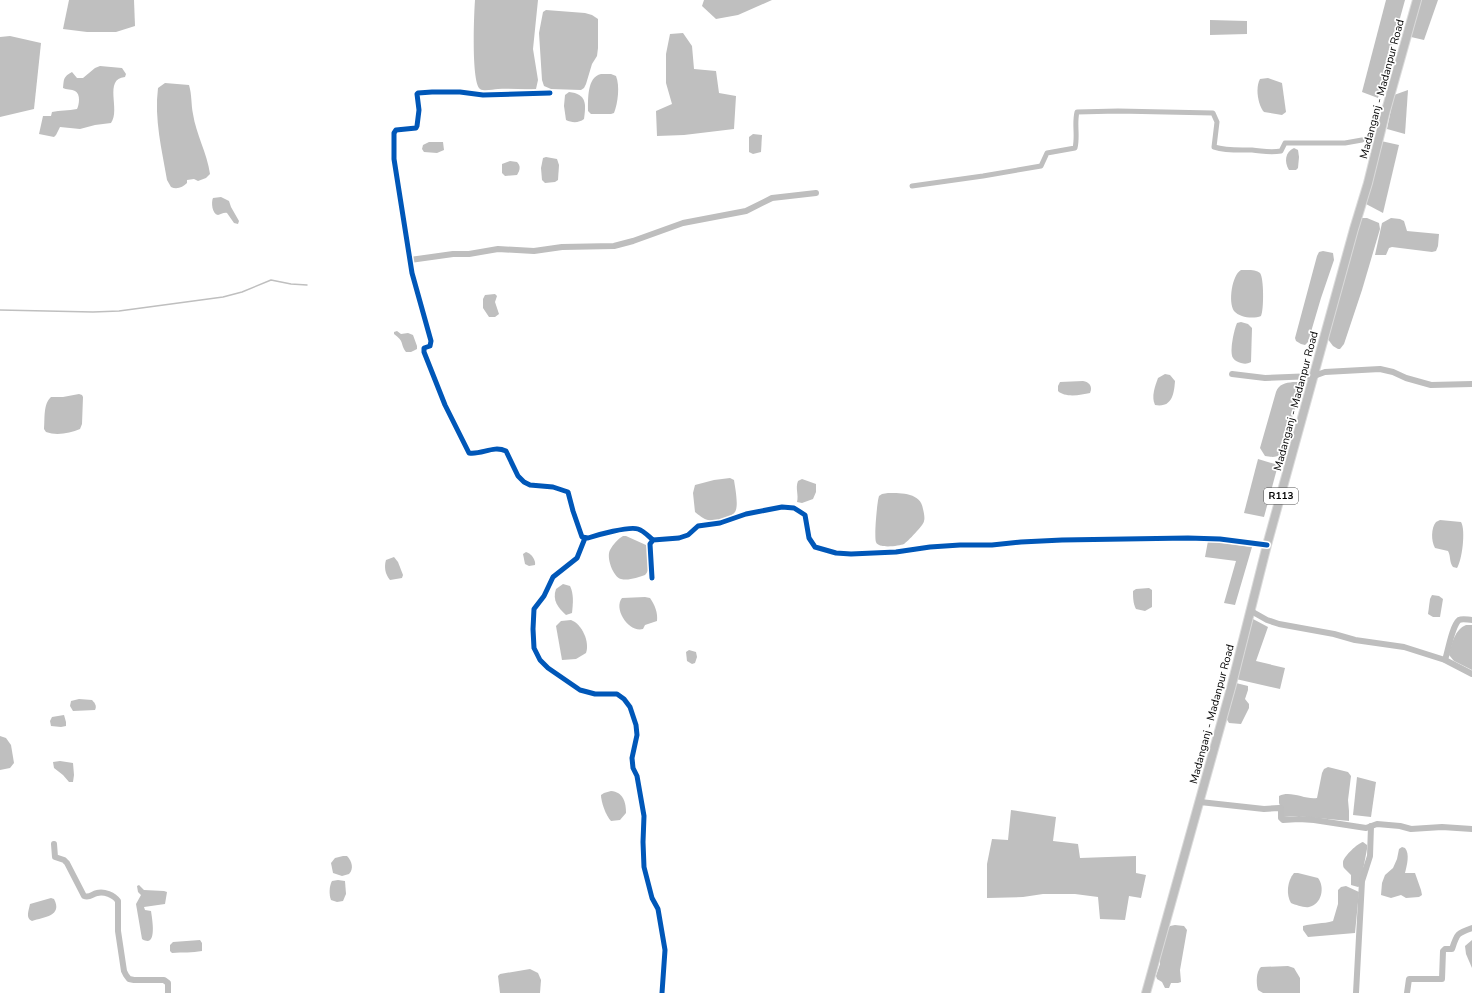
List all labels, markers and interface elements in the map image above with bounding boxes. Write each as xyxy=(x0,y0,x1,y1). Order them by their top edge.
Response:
street label: Madanganj - Madanpur Road xyxy=(1356,18,1408,160)
street label: Madanganj - Madanpur Road xyxy=(1270,330,1322,472)
road number: R113 xyxy=(1264,488,1298,504)
street label: Madanganj - Madanpur Road xyxy=(1186,643,1238,785)

